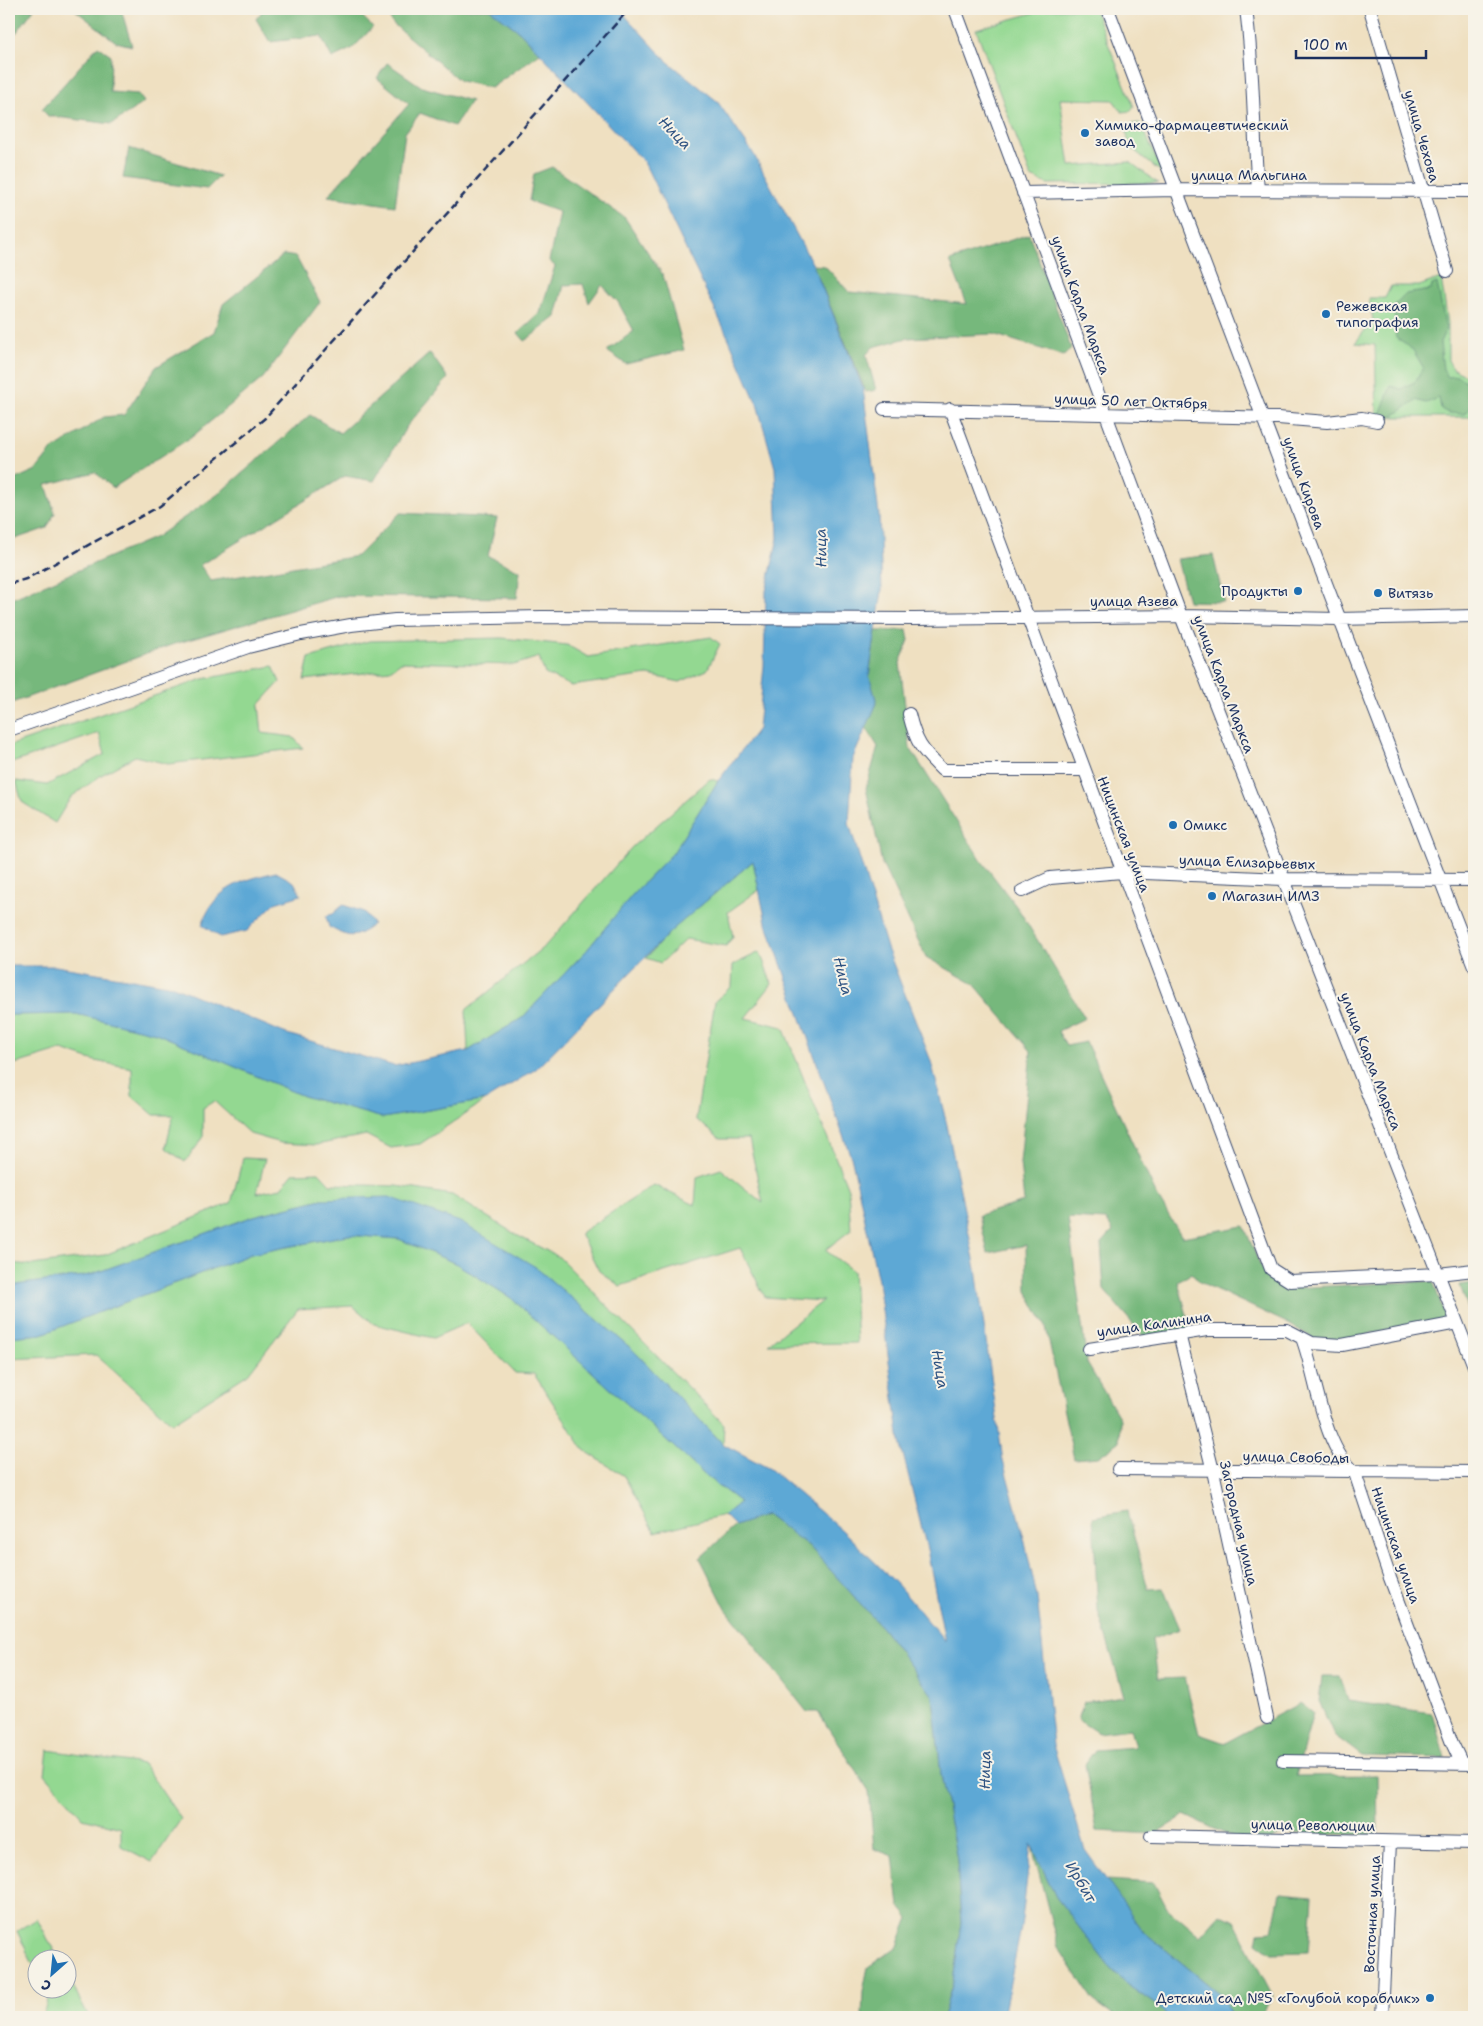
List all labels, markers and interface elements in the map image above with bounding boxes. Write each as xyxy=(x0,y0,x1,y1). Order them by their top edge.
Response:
scale bar xyxy=(1296,28,1426,60)
text: 100 m xyxy=(1303,35,1348,55)
street label: улица Чехова xyxy=(1400,88,1444,184)
water label: Ница xyxy=(654,112,696,154)
place label: Химико-фармацевтический завод xyxy=(1095,116,1289,150)
marker: Химико-фармацевтический завод xyxy=(1079,127,1091,139)
street label: улица Мальгина xyxy=(1191,166,1307,184)
street label: улица Карла Маркса xyxy=(1048,233,1115,377)
place label: Режевская типография xyxy=(1336,297,1419,331)
marker: Режевская типография xyxy=(1320,308,1332,320)
street label: улица 50 лет Октября xyxy=(1054,389,1208,413)
street label: улица Кирова xyxy=(1279,434,1329,532)
water label: Ница xyxy=(811,528,831,568)
place label: Продукты xyxy=(1221,582,1288,600)
place label: Витязь xyxy=(1388,584,1433,602)
marker: Продукты xyxy=(1292,585,1304,597)
marker: Витязь xyxy=(1372,587,1384,599)
street label: улица Азева xyxy=(1090,592,1178,610)
street label: улица Карла Маркса xyxy=(1189,612,1259,756)
street label: Ницинская улица xyxy=(1094,774,1154,895)
place label: Омикс xyxy=(1183,816,1227,834)
marker: Омикс xyxy=(1167,819,1179,831)
street label: улица Елизарьевых xyxy=(1179,851,1315,873)
place label: Магазин ИМЗ xyxy=(1222,887,1320,905)
marker: Магазин ИМЗ xyxy=(1206,890,1218,902)
water label: Ница xyxy=(829,955,857,997)
street label: улица Карла Маркса xyxy=(1336,989,1406,1133)
street label: улица Калинина xyxy=(1096,1307,1213,1341)
water label: Ница xyxy=(927,1348,953,1390)
street label: улица Свободы xyxy=(1243,1447,1349,1467)
street label: Загородная улица xyxy=(1216,1459,1262,1587)
street label: Ницинская улица xyxy=(1368,1484,1425,1606)
water label: Ница xyxy=(975,1750,995,1790)
street label: улица Революции xyxy=(1251,1815,1375,1835)
street label: Восточная улица xyxy=(1360,1855,1384,1973)
water label: Ирбит xyxy=(1061,1858,1102,1908)
north arrow xyxy=(28,1948,78,1998)
text: С xyxy=(38,1976,54,1996)
place label: Детский сад №5 «Голубой кораблик» xyxy=(1156,1989,1420,2007)
marker: Детский сад №5 «Голубой кораблик» xyxy=(1424,1992,1436,2004)

